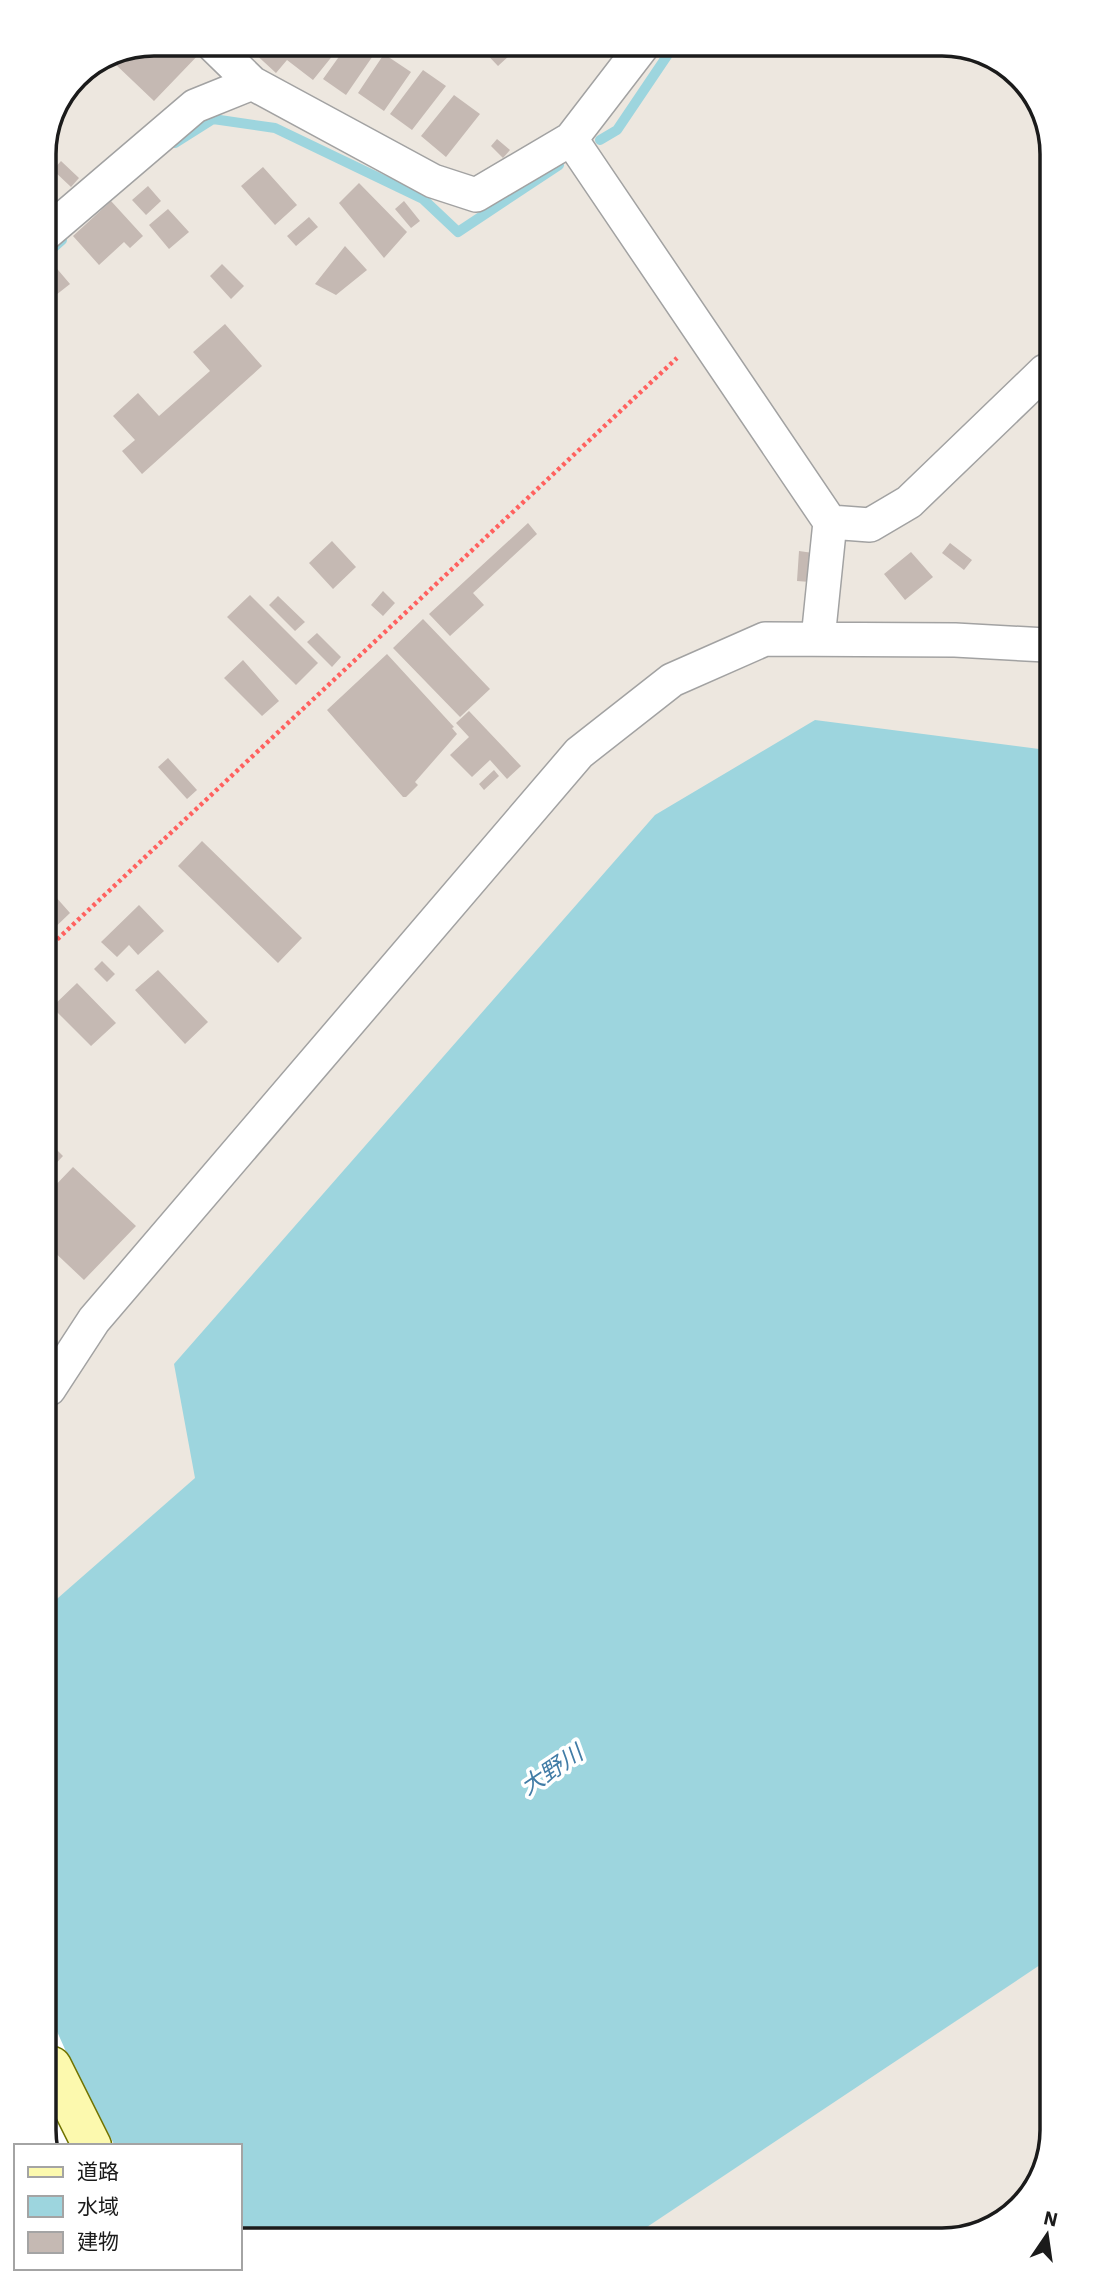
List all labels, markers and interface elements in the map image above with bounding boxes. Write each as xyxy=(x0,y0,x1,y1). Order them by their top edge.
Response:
water label: 大野川 xyxy=(514,1736,590,1801)
legend xyxy=(14,2144,242,2270)
text: 道路 xyxy=(77,2157,119,2185)
text: 水域 xyxy=(77,2192,119,2220)
north arrow xyxy=(1012,2200,1082,2270)
text: N xyxy=(1041,2205,1060,2232)
text: 建物 xyxy=(77,2227,119,2255)

